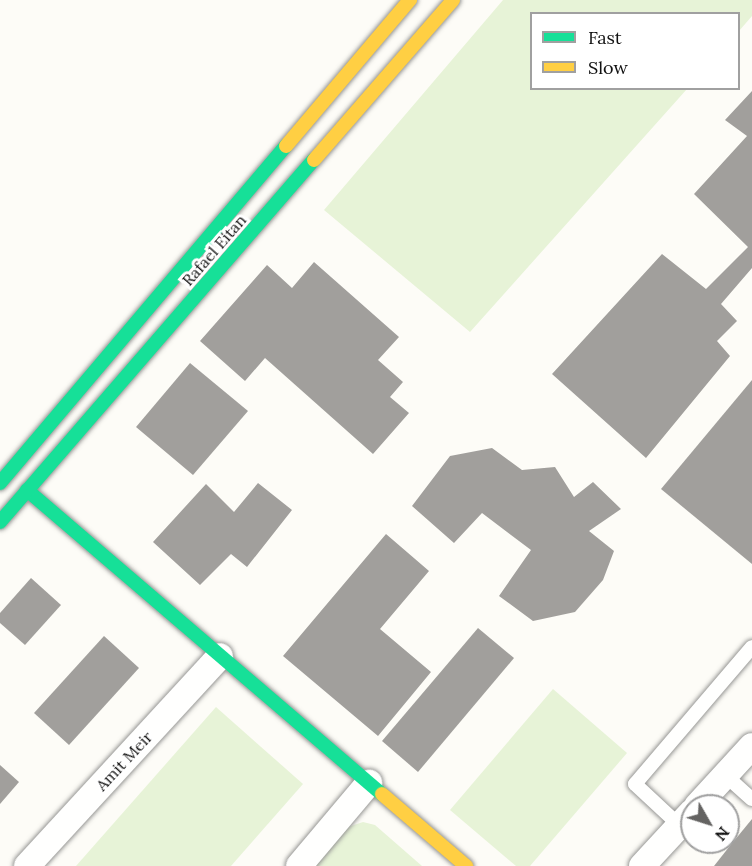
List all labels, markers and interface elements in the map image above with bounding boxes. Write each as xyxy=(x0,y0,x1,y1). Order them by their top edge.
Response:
legend xyxy=(530,12,740,90)
text: Fast xyxy=(588,26,622,49)
text: Slow xyxy=(588,56,628,79)
street label: Rafael Eitan xyxy=(178,210,250,290)
street label: Amit Meir xyxy=(92,727,156,795)
north arrow xyxy=(680,794,740,854)
text: N xyxy=(711,823,734,845)

